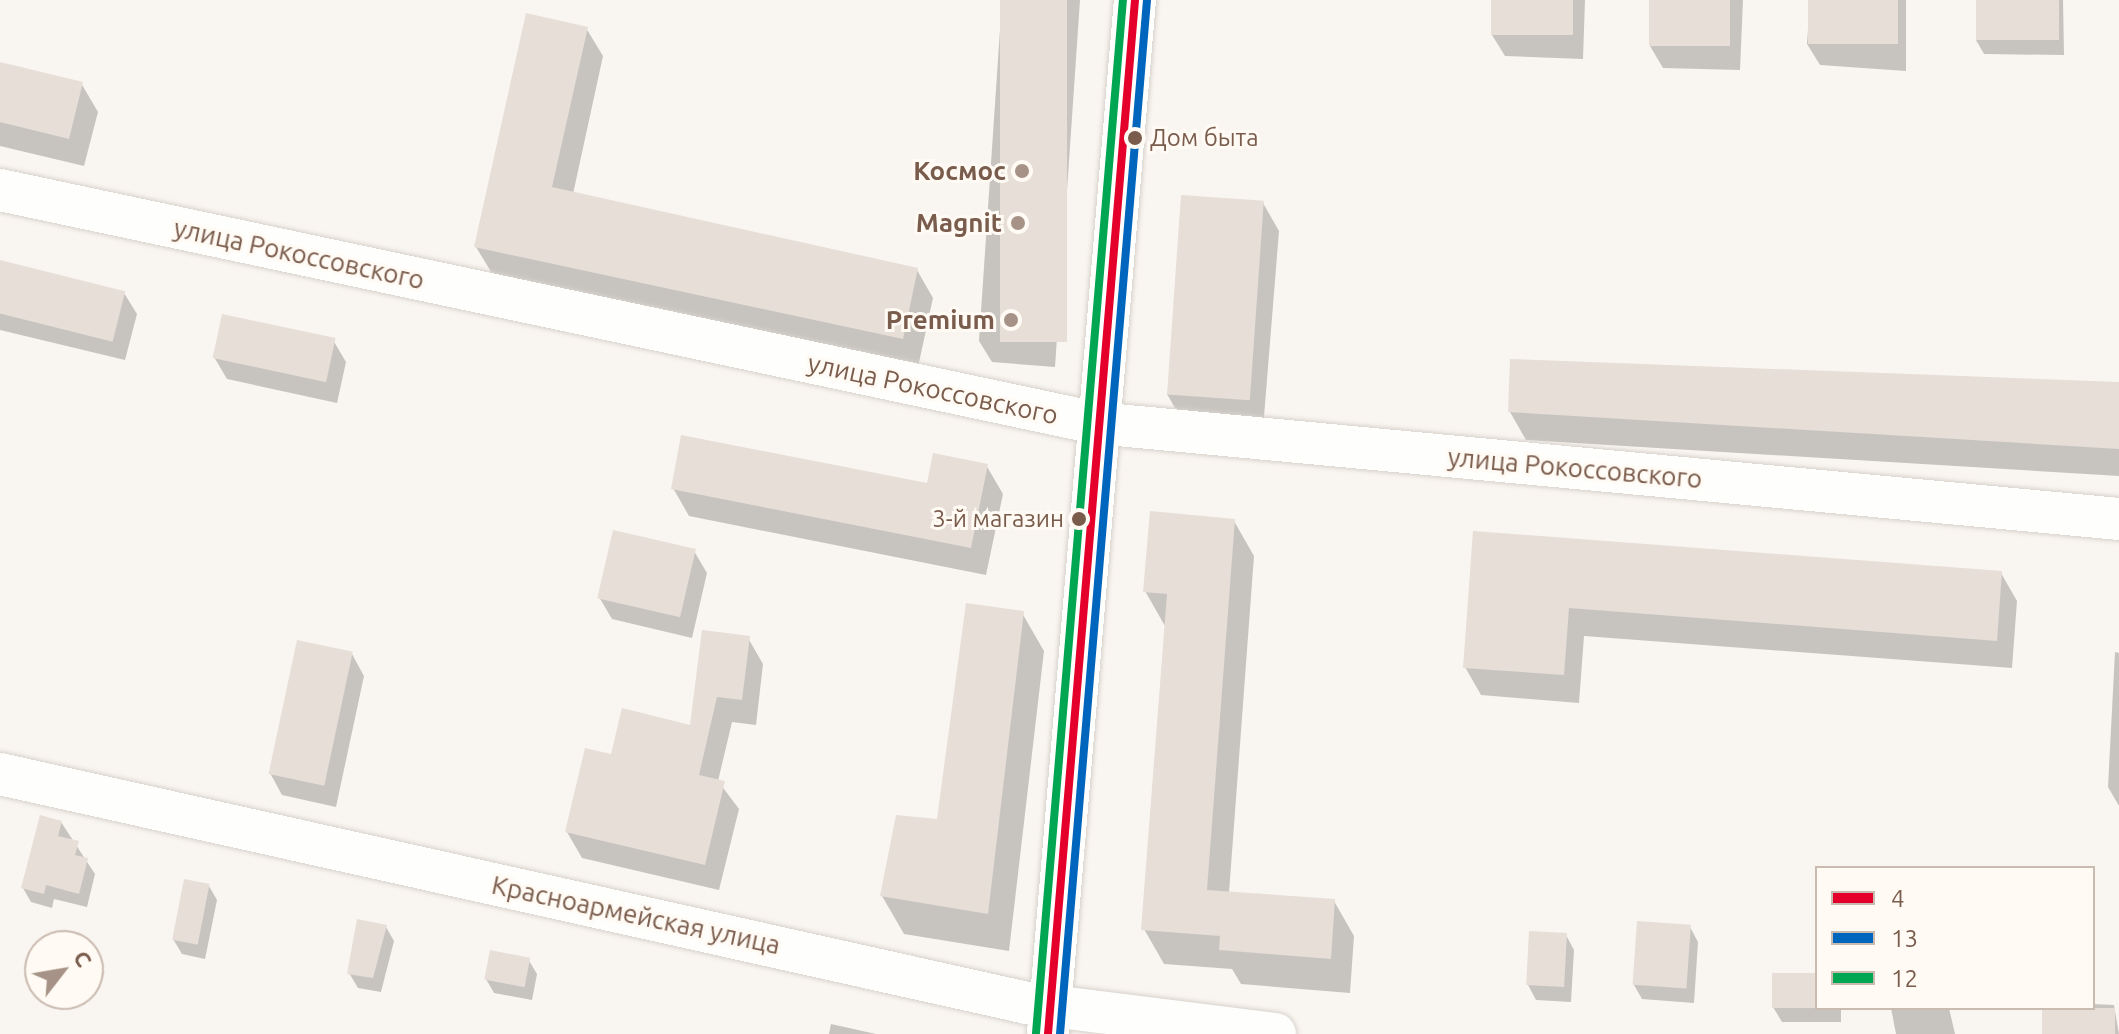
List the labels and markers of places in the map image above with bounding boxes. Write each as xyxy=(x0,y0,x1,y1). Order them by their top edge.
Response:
place label: Дом быта xyxy=(1150,124,1259,152)
marker: Дом быта xyxy=(1127,130,1143,146)
place label: Космос xyxy=(913,155,1006,187)
marker: Космос xyxy=(1013,162,1031,180)
place label: Magnit xyxy=(916,207,1002,239)
marker: Magnit xyxy=(1009,214,1027,232)
place label: Premium xyxy=(886,304,995,336)
marker: Premium xyxy=(1002,311,1020,329)
place label: 3-й магазин xyxy=(932,505,1064,533)
marker: 3-й магазин xyxy=(1071,511,1087,527)

